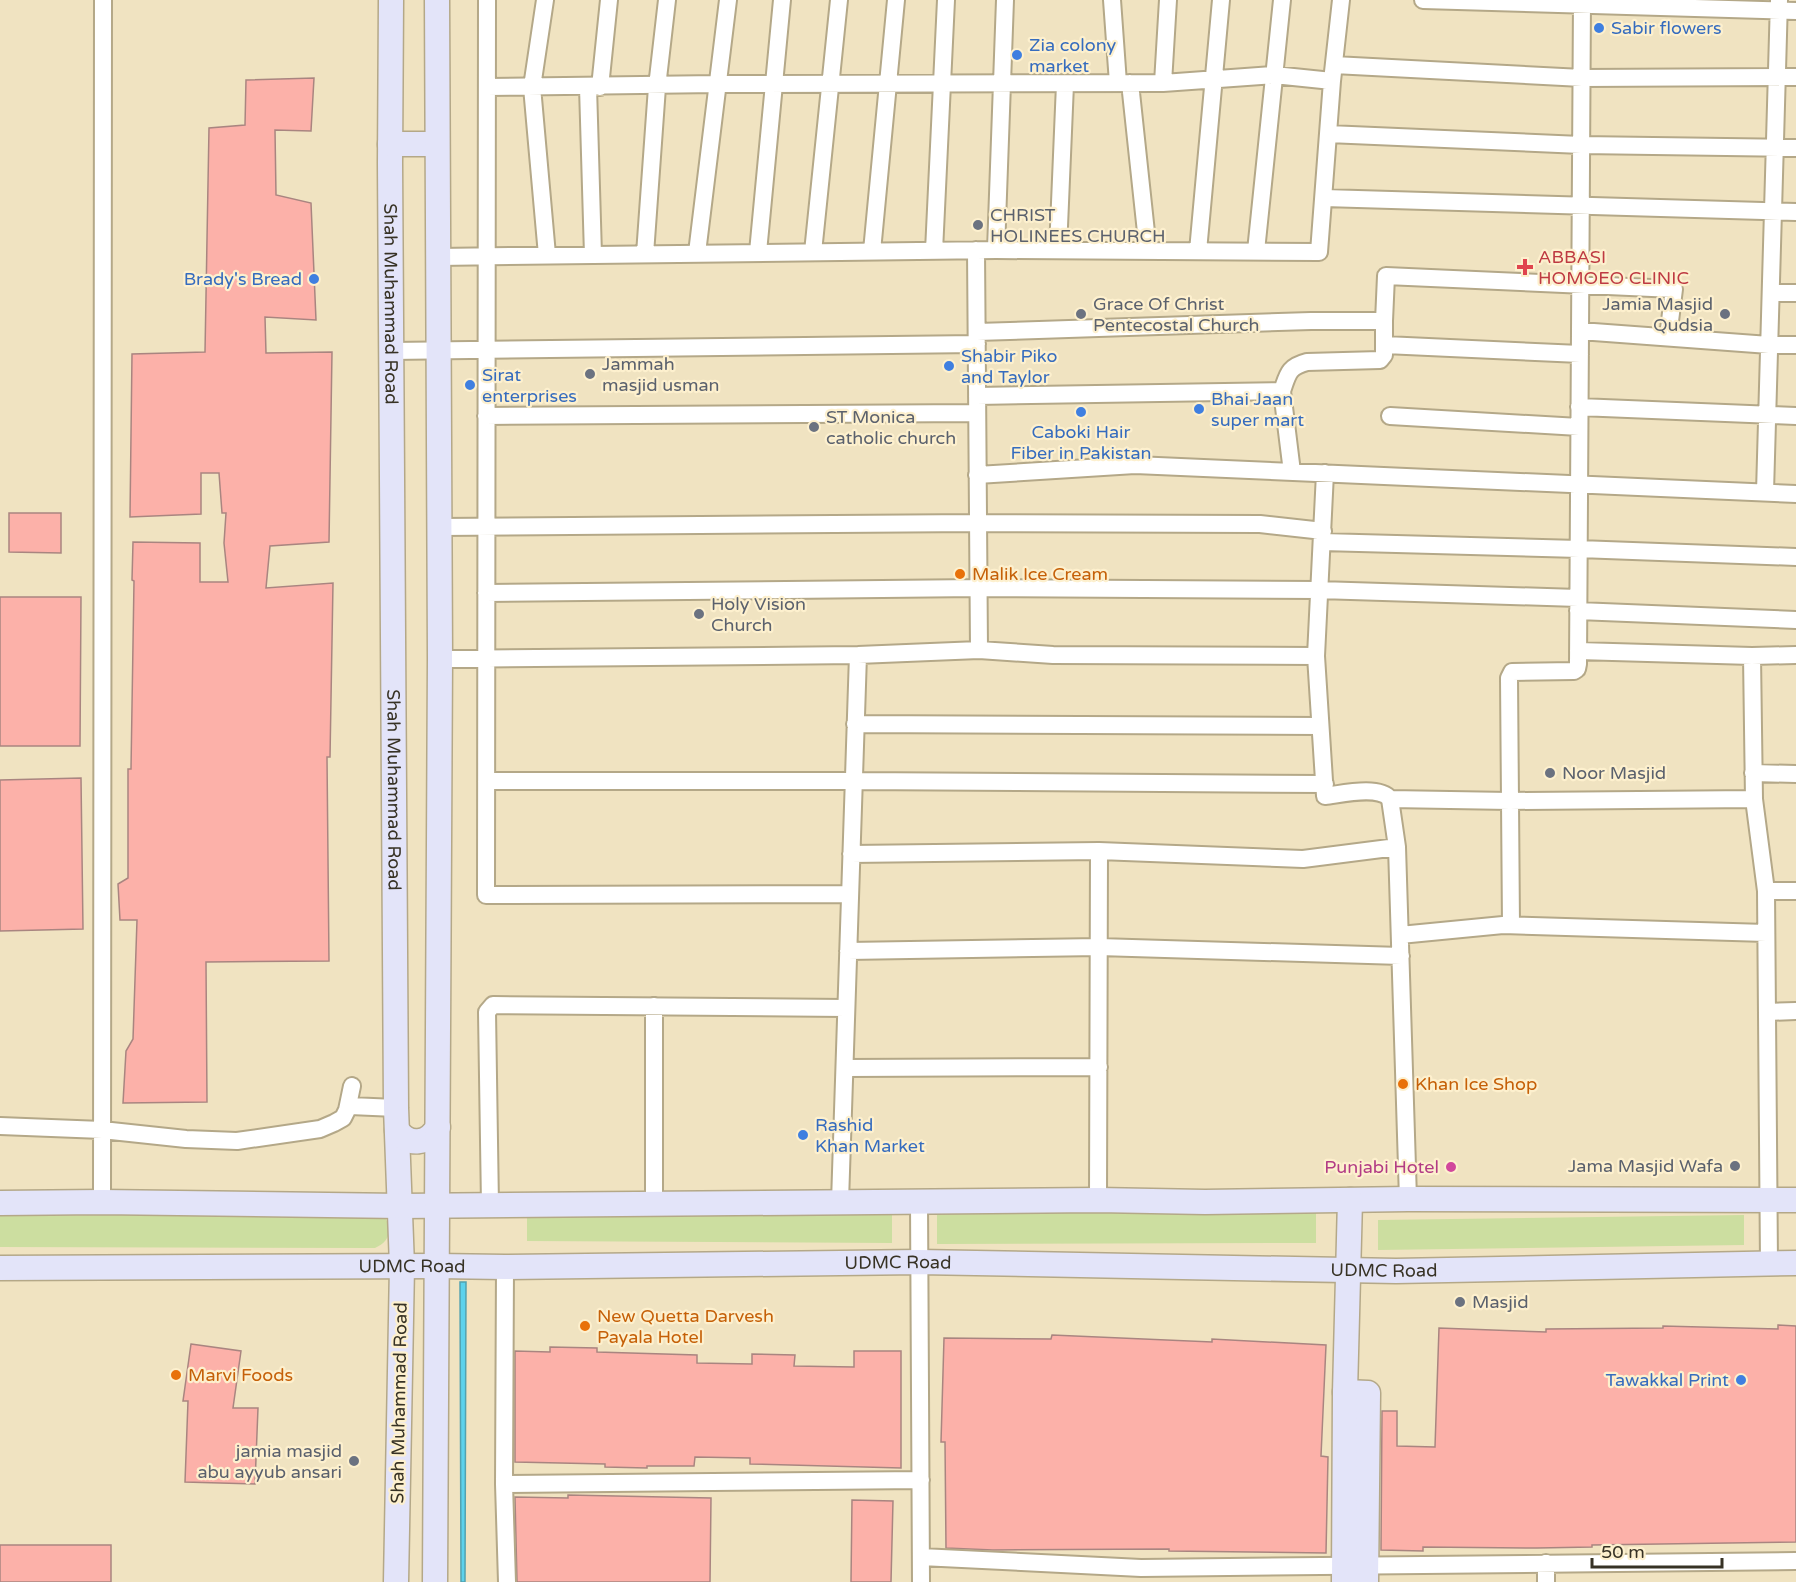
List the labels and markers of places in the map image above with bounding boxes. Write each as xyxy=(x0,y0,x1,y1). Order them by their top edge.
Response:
place label: Sabir flowers xyxy=(1611,17,1722,39)
marker: Sabir flowers xyxy=(1592,21,1606,35)
place label: Zia colony market xyxy=(1029,34,1116,77)
marker: Zia colony market xyxy=(1010,48,1024,62)
place label: CHRIST HOLINEES CHURCH xyxy=(990,204,1166,247)
marker: CHRIST HOLINEES CHURCH xyxy=(971,218,985,232)
place label: ABBASI HOMOEO CLINIC xyxy=(1538,246,1689,289)
marker: ABBASI HOMOEO CLINIC xyxy=(1516,258,1534,276)
place label: Brady's Bread xyxy=(184,268,302,290)
marker: Brady's Bread xyxy=(307,272,321,286)
place label: Grace Of Christ Pentecostal Church xyxy=(1093,293,1259,336)
place label: Jamia Masjid Qudsia xyxy=(1602,293,1713,336)
marker: Grace Of Christ Pentecostal Church xyxy=(1074,307,1088,321)
marker: Jamia Masjid Qudsia xyxy=(1718,307,1732,321)
place label: Shabir Piko and Taylor xyxy=(961,345,1058,388)
place label: Jammah masjid usman xyxy=(602,353,720,396)
marker: Shabir Piko and Taylor xyxy=(942,359,956,373)
place label: Sirat enterprises xyxy=(482,364,577,407)
marker: Jammah masjid usman xyxy=(583,367,597,381)
marker: Sirat enterprises xyxy=(463,378,477,392)
place label: Bhai Jaan super mart xyxy=(1211,388,1304,431)
marker: Bhai Jaan super mart xyxy=(1192,402,1206,416)
marker: Caboki Hair Fiber in Pakistan xyxy=(1074,405,1088,419)
place label: ST Monica catholic church xyxy=(826,406,956,449)
marker: ST Monica catholic church xyxy=(807,420,821,434)
place label: Caboki Hair Fiber in Pakistan xyxy=(1010,421,1152,464)
place label: Malik Ice Cream xyxy=(972,563,1108,585)
marker: Malik Ice Cream xyxy=(953,567,967,581)
place label: Holy Vision Church xyxy=(711,593,806,636)
marker: Holy Vision Church xyxy=(692,607,706,621)
place label: Noor Masjid xyxy=(1562,762,1666,784)
marker: Noor Masjid xyxy=(1543,766,1557,780)
place label: Khan Ice Shop xyxy=(1415,1073,1537,1095)
marker: Khan Ice Shop xyxy=(1396,1077,1410,1091)
place label: Rashid Khan Market xyxy=(815,1114,925,1157)
marker: Rashid Khan Market xyxy=(796,1128,810,1142)
place label: Jama Masjid Wafa xyxy=(1568,1155,1723,1177)
place label: Punjabi Hotel xyxy=(1324,1156,1439,1178)
marker: Jama Masjid Wafa xyxy=(1728,1159,1742,1173)
marker: Punjabi Hotel xyxy=(1444,1160,1458,1174)
place label: Masjid xyxy=(1472,1291,1529,1313)
marker: Masjid xyxy=(1453,1295,1467,1309)
place label: New Quetta Darvesh Payala Hotel xyxy=(597,1305,774,1348)
marker: New Quetta Darvesh Payala Hotel xyxy=(578,1319,592,1333)
place label: Marvi Foods xyxy=(188,1364,293,1386)
marker: Marvi Foods xyxy=(169,1368,183,1382)
place label: Tawakkal Print xyxy=(1606,1369,1729,1391)
marker: Tawakkal Print xyxy=(1734,1373,1748,1387)
place label: jamia masjid abu ayyub ansari xyxy=(197,1440,342,1483)
marker: jamia masjid abu ayyub ansari xyxy=(347,1454,361,1468)

